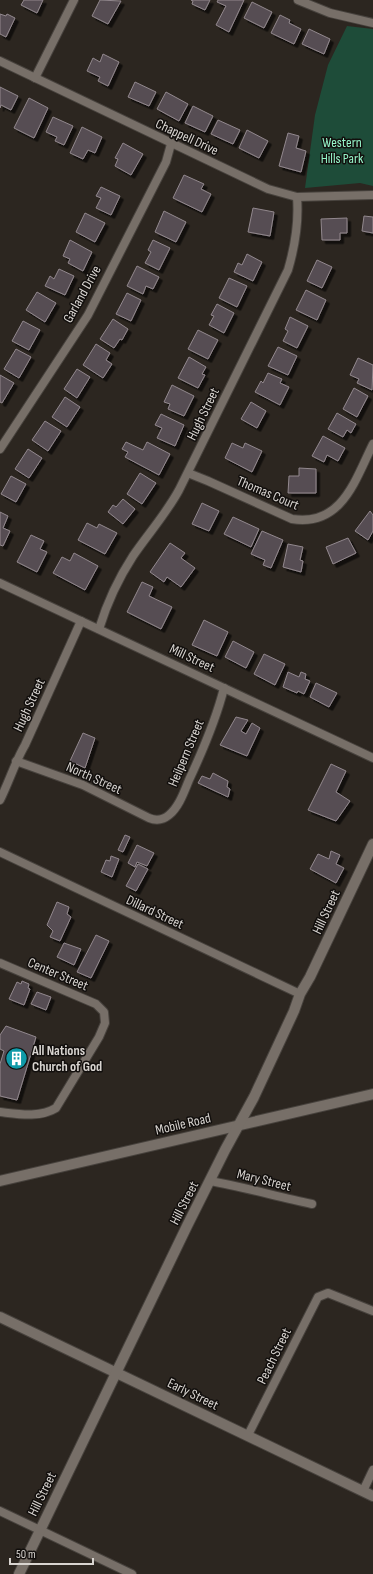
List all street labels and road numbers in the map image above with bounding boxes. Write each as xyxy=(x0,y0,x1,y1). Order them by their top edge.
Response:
street label: Chappell Drive xyxy=(153,115,221,159)
street label: Garland Drive xyxy=(59,262,105,326)
street label: Hugh Street xyxy=(183,385,223,443)
street label: Thomas Court xyxy=(234,472,302,514)
street label: Mill Street xyxy=(167,640,217,676)
street label: Hugh Street xyxy=(9,676,49,734)
street label: Heilpern Street xyxy=(164,717,208,789)
street label: North Street xyxy=(64,758,124,798)
street label: Hill Street xyxy=(308,887,344,937)
street label: Dillard Street xyxy=(124,891,186,933)
street label: Center Street xyxy=(25,954,91,994)
street label: Mobile Road xyxy=(154,1109,213,1139)
street label: Mary Street xyxy=(235,1165,293,1195)
street label: Hill Street xyxy=(166,1178,202,1228)
street label: Peach Street xyxy=(253,1325,295,1387)
street label: Early Street xyxy=(165,1374,221,1414)
street label: Hill Street xyxy=(24,1469,60,1519)

